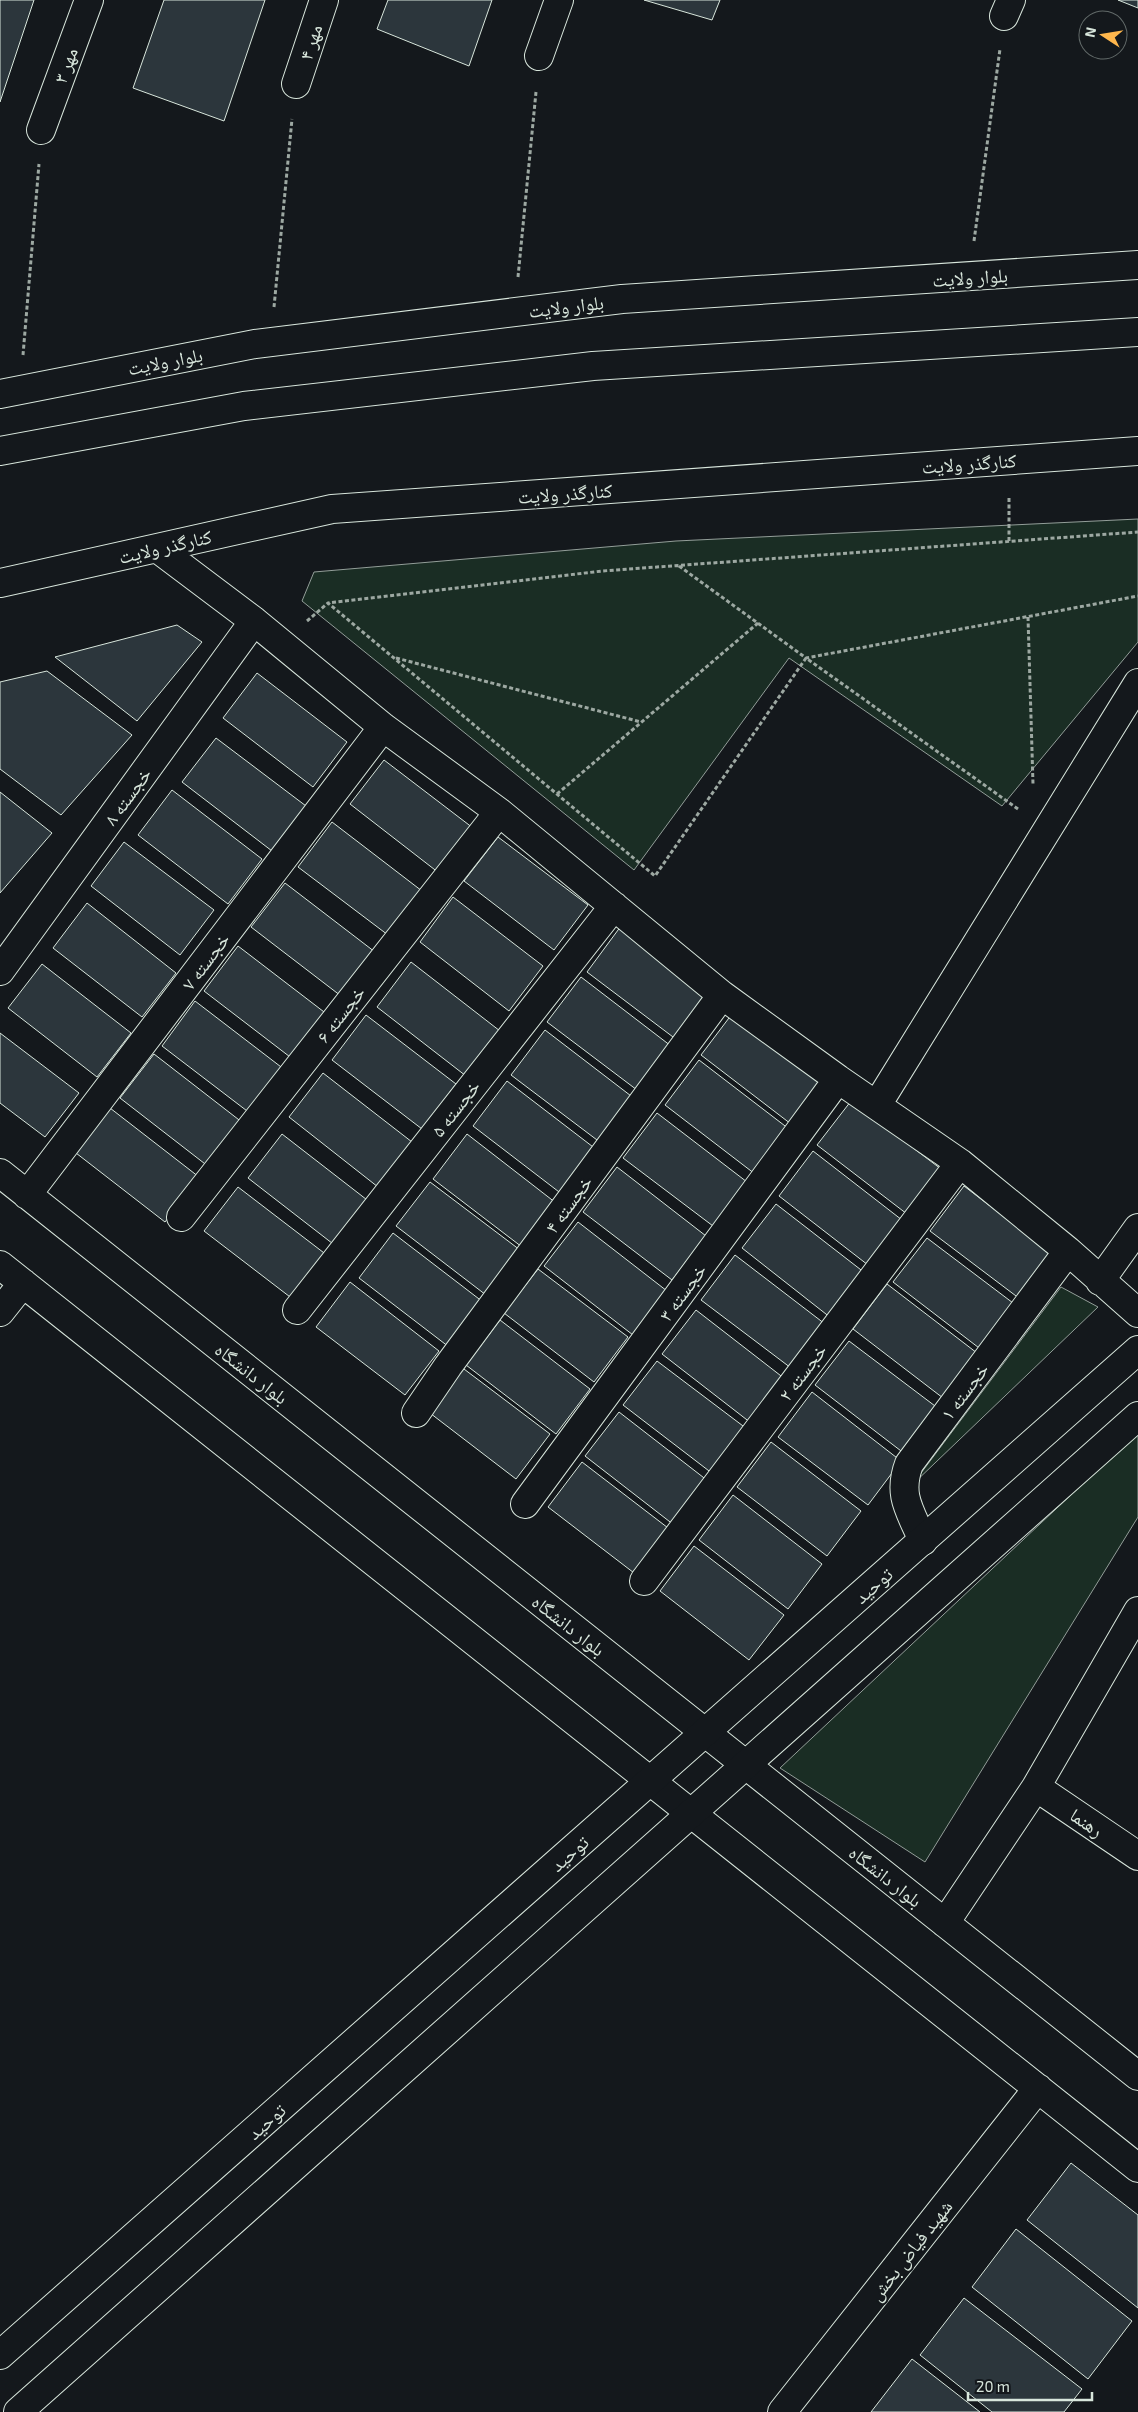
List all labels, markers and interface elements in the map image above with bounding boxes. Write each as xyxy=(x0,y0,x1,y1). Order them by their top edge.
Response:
north arrow xyxy=(1078,10,1128,60)
street label: مهر ۴ xyxy=(293,21,328,63)
text: N xyxy=(1080,25,1099,39)
street label: مهر ۳ xyxy=(48,44,83,86)
street label: بلوار ولایت xyxy=(931,263,1009,292)
street label: بلوار ولایت xyxy=(527,290,605,323)
street label: بلوار ولایت xyxy=(126,342,205,380)
street label: کنارگذر ولایت xyxy=(921,448,1017,479)
street label: کنارگذر ولایت xyxy=(517,478,613,509)
street label: کنارگذر ولایت xyxy=(116,524,214,569)
street label: خجسته ۸ xyxy=(98,763,156,829)
street label: خجسته ۷ xyxy=(176,928,234,994)
street label: خجسته ۶ xyxy=(311,981,369,1047)
street label: خجسته ۵ xyxy=(426,1075,484,1141)
street label: خجسته ۴ xyxy=(539,1171,597,1237)
street label: خجسته ۳ xyxy=(653,1259,711,1325)
street label: بلوار دانشگاه xyxy=(210,1337,293,1409)
street label: خجسته ۲ xyxy=(773,1339,831,1405)
street label: خجسته ۱ xyxy=(935,1358,993,1424)
street label: توحید xyxy=(849,1562,898,1609)
street label: بلوار دانشگاه xyxy=(527,1589,610,1661)
street label: رهنما xyxy=(1065,1803,1108,1842)
street label: توحید xyxy=(545,1830,594,1877)
street label: بلوار دانشگاه xyxy=(844,1840,927,1912)
street label: توحید xyxy=(242,2098,291,2145)
street label: شهید فیاض بخش xyxy=(863,2195,957,2306)
scale bar xyxy=(968,2370,1092,2402)
text: 20 m xyxy=(976,2377,1010,2395)

